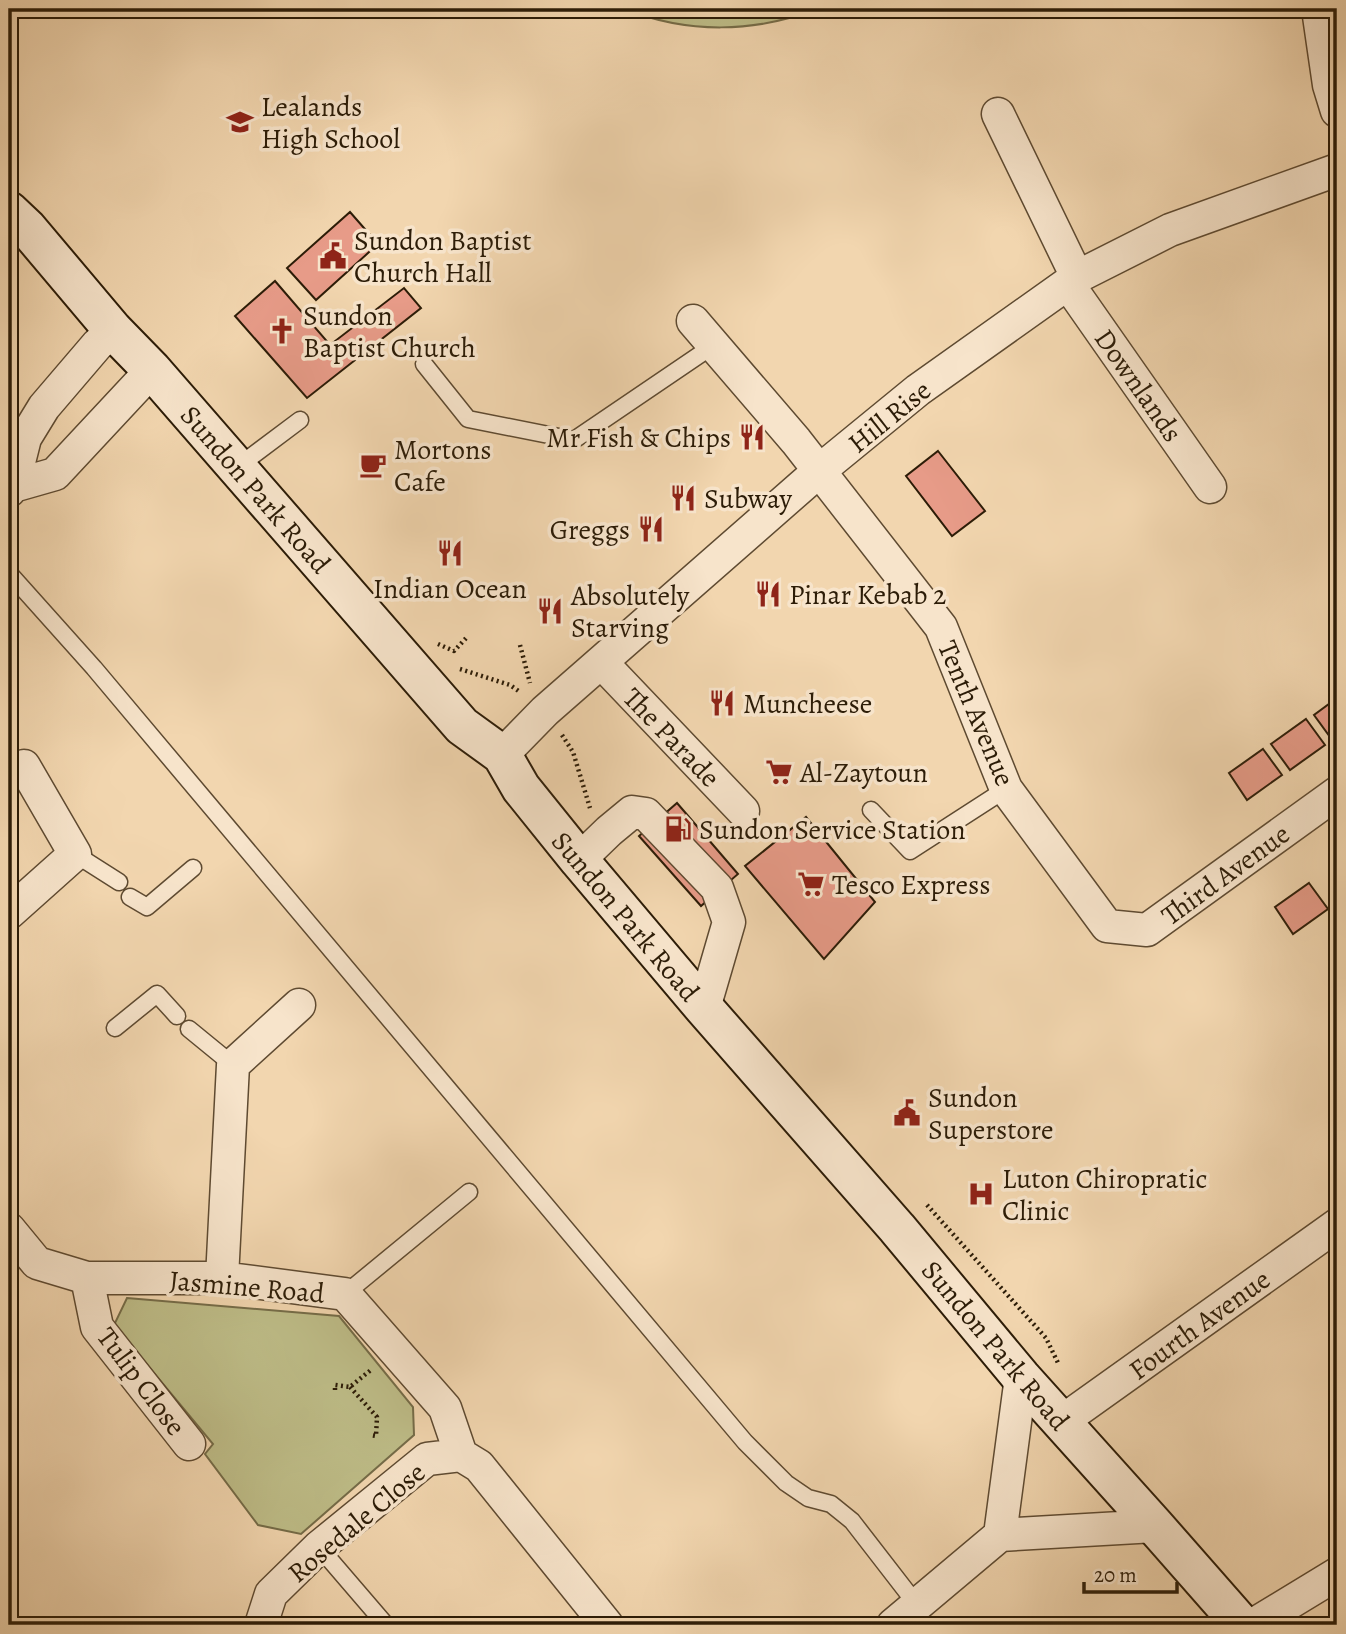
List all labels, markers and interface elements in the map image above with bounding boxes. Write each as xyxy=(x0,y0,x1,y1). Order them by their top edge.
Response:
place label: Lealands High School xyxy=(261,88,400,158)
school or university icon: Lealands High School xyxy=(225,107,255,137)
place label: Sundon Baptist Church Hall xyxy=(354,222,531,292)
public building icon: Sundon Baptist Church Hall xyxy=(318,241,348,271)
place label: Sundon Baptist Church xyxy=(303,297,476,367)
church icon: Sundon Baptist Church xyxy=(267,316,297,346)
street label: Downlands xyxy=(1085,322,1191,450)
street label: Hill Rise xyxy=(840,372,939,462)
street label: Sundon Park Road xyxy=(171,397,340,583)
place label: Mr Fish & Chips xyxy=(546,419,731,457)
restaurant icon: Mr Fish & Chips xyxy=(737,422,767,452)
place label: Mortons Cafe xyxy=(394,431,492,501)
cafe icon: Mortons Cafe xyxy=(358,450,388,480)
place label: Subway xyxy=(704,480,793,518)
restaurant icon: Subway xyxy=(668,483,698,513)
place label: Greggs xyxy=(550,511,630,549)
restaurant icon: Greggs xyxy=(636,514,666,544)
restaurant icon: Indian Ocean xyxy=(435,538,465,568)
place label: Indian Ocean xyxy=(373,570,527,608)
place label: Pinar Kebab 2 xyxy=(789,576,946,614)
place label: Absolutely Starving xyxy=(570,577,690,647)
restaurant icon: Pinar Kebab 2 xyxy=(753,579,783,609)
restaurant icon: Absolutely Starving xyxy=(535,596,565,626)
street label: Tenth Avenue xyxy=(928,635,1024,792)
street label: The Parade xyxy=(614,680,728,796)
place label: Muncheese xyxy=(743,685,872,723)
restaurant icon: Muncheese xyxy=(707,688,737,718)
place label: Al-Zaytoun xyxy=(799,754,928,792)
supermarket icon: Al-Zaytoun xyxy=(764,757,794,787)
place label: Sundon Service Station xyxy=(699,811,966,849)
fuel station icon: Sundon Service Station xyxy=(663,814,693,844)
street label: Third Avenue xyxy=(1154,815,1297,934)
street label: Sundon Park Road xyxy=(543,823,708,1011)
place label: Tesco Express xyxy=(832,866,990,904)
supermarket icon: Tesco Express xyxy=(796,869,826,899)
place label: Sundon Superstore xyxy=(928,1079,1053,1149)
public building icon: Sundon Superstore xyxy=(892,1098,922,1128)
place label: Luton Chiropratic Clinic xyxy=(1002,1160,1207,1230)
hospital icon: Luton Chiropratic Clinic xyxy=(966,1179,996,1209)
street label: Sundon Park Road xyxy=(913,1252,1078,1440)
street label: Jasmine Road xyxy=(168,1261,327,1313)
street label: Fourth Avenue xyxy=(1121,1261,1278,1389)
street label: Tulip Close xyxy=(88,1320,195,1444)
street label: Rosedale Close xyxy=(280,1454,434,1592)
scale bar xyxy=(1084,1550,1176,1594)
text: 20 m xyxy=(1094,1561,1137,1589)

